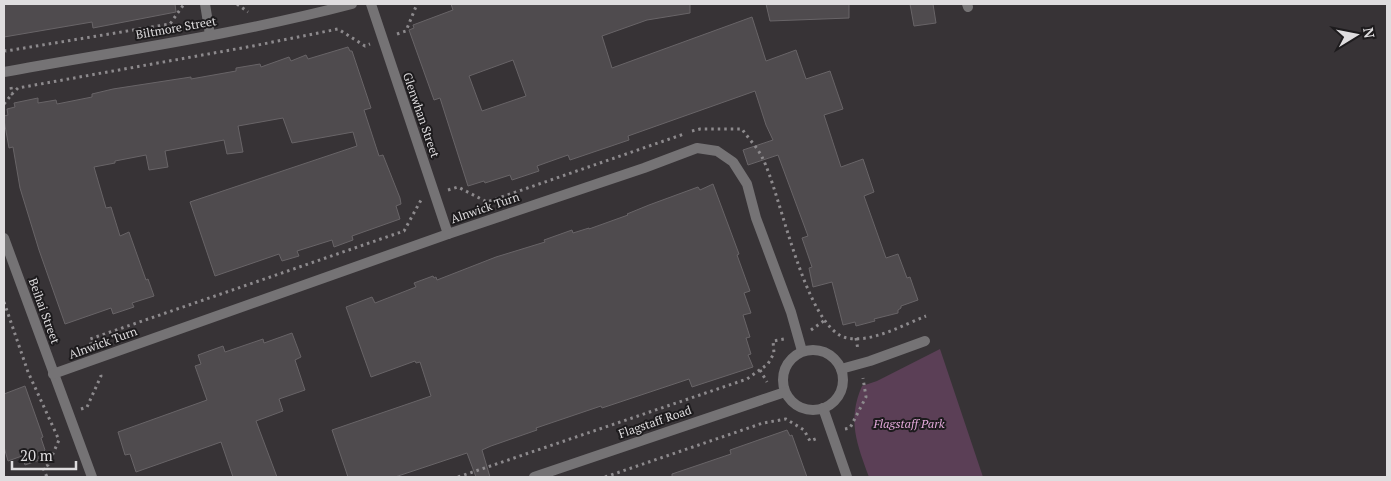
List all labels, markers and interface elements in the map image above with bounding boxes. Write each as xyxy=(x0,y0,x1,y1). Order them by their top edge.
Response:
north arrow xyxy=(1331,10,1381,60)
street label: Biltmore Street xyxy=(134,13,218,42)
text: N xyxy=(1359,26,1380,40)
street label: Glenwhan Street xyxy=(400,70,443,160)
street label: Alnwick Turn xyxy=(449,189,521,226)
street label: Beihai Street xyxy=(26,276,63,346)
street label: Alnwick Turn xyxy=(67,323,139,362)
street label: Flagstaff Road xyxy=(616,402,694,441)
park label: Flagstaff Park xyxy=(872,416,945,431)
scale bar xyxy=(12,438,76,470)
text: 20 m xyxy=(20,445,53,465)

